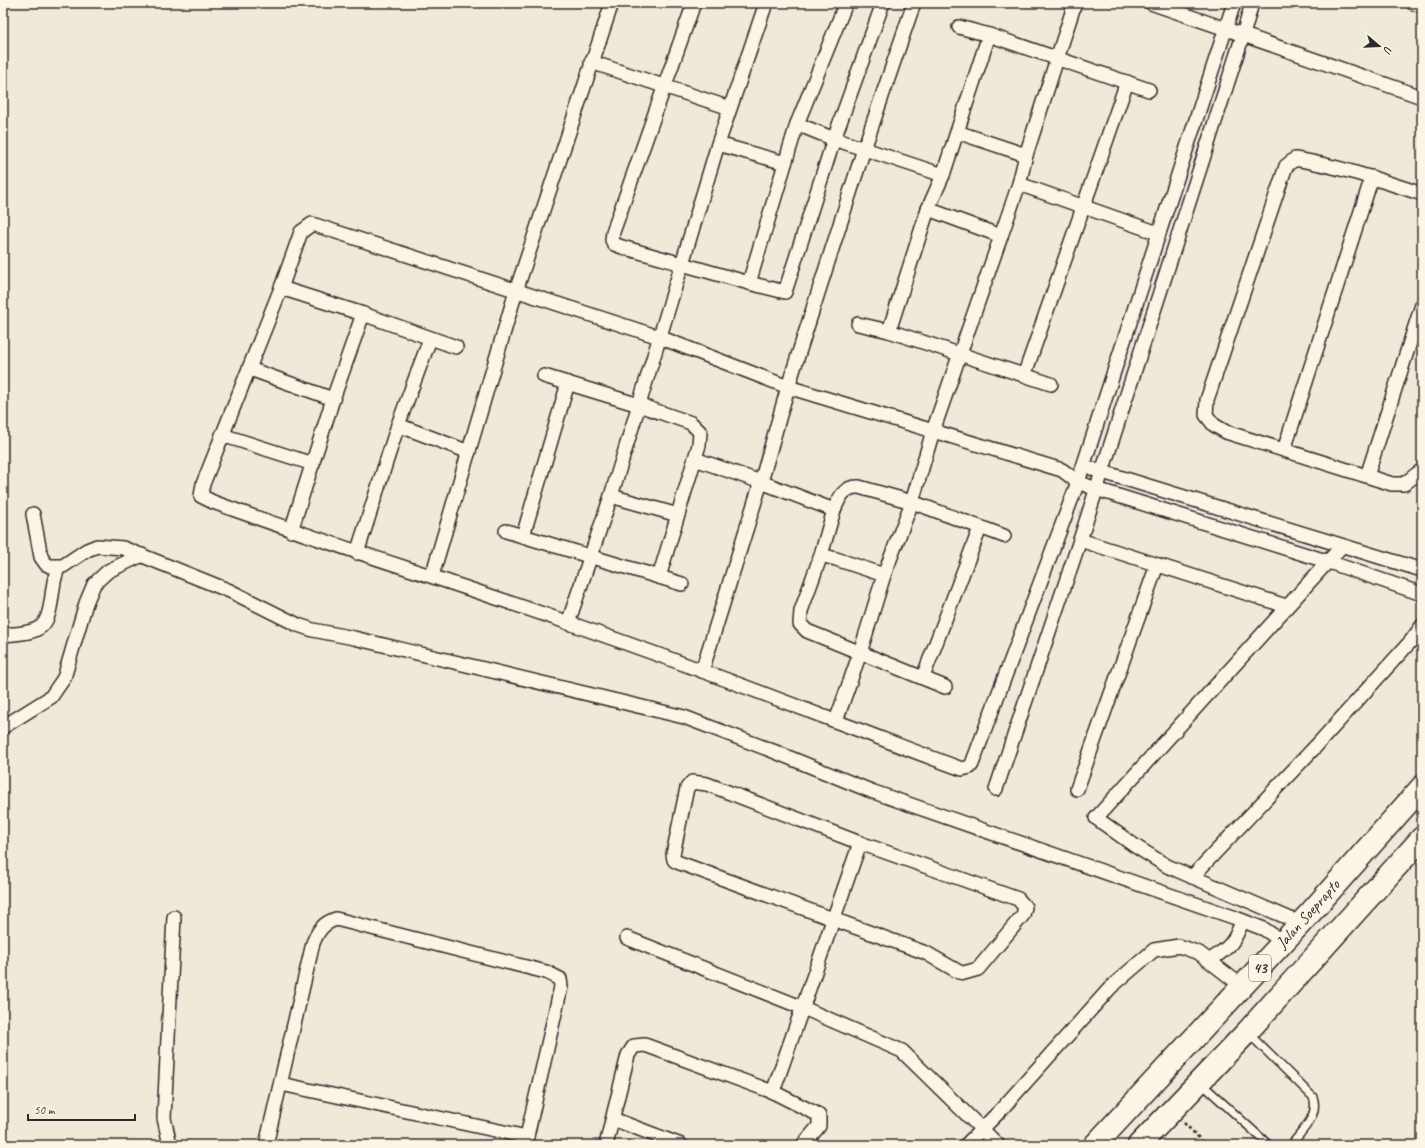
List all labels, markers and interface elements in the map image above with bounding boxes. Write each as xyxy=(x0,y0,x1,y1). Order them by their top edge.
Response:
north arrow xyxy=(1359,26,1399,66)
text: U xyxy=(1380,44,1396,57)
street label: Jalan Soeprapto xyxy=(1271,874,1345,953)
road number: 43 xyxy=(1249,955,1271,981)
scale bar xyxy=(28,1096,135,1122)
text: 50 m xyxy=(34,1102,56,1118)

